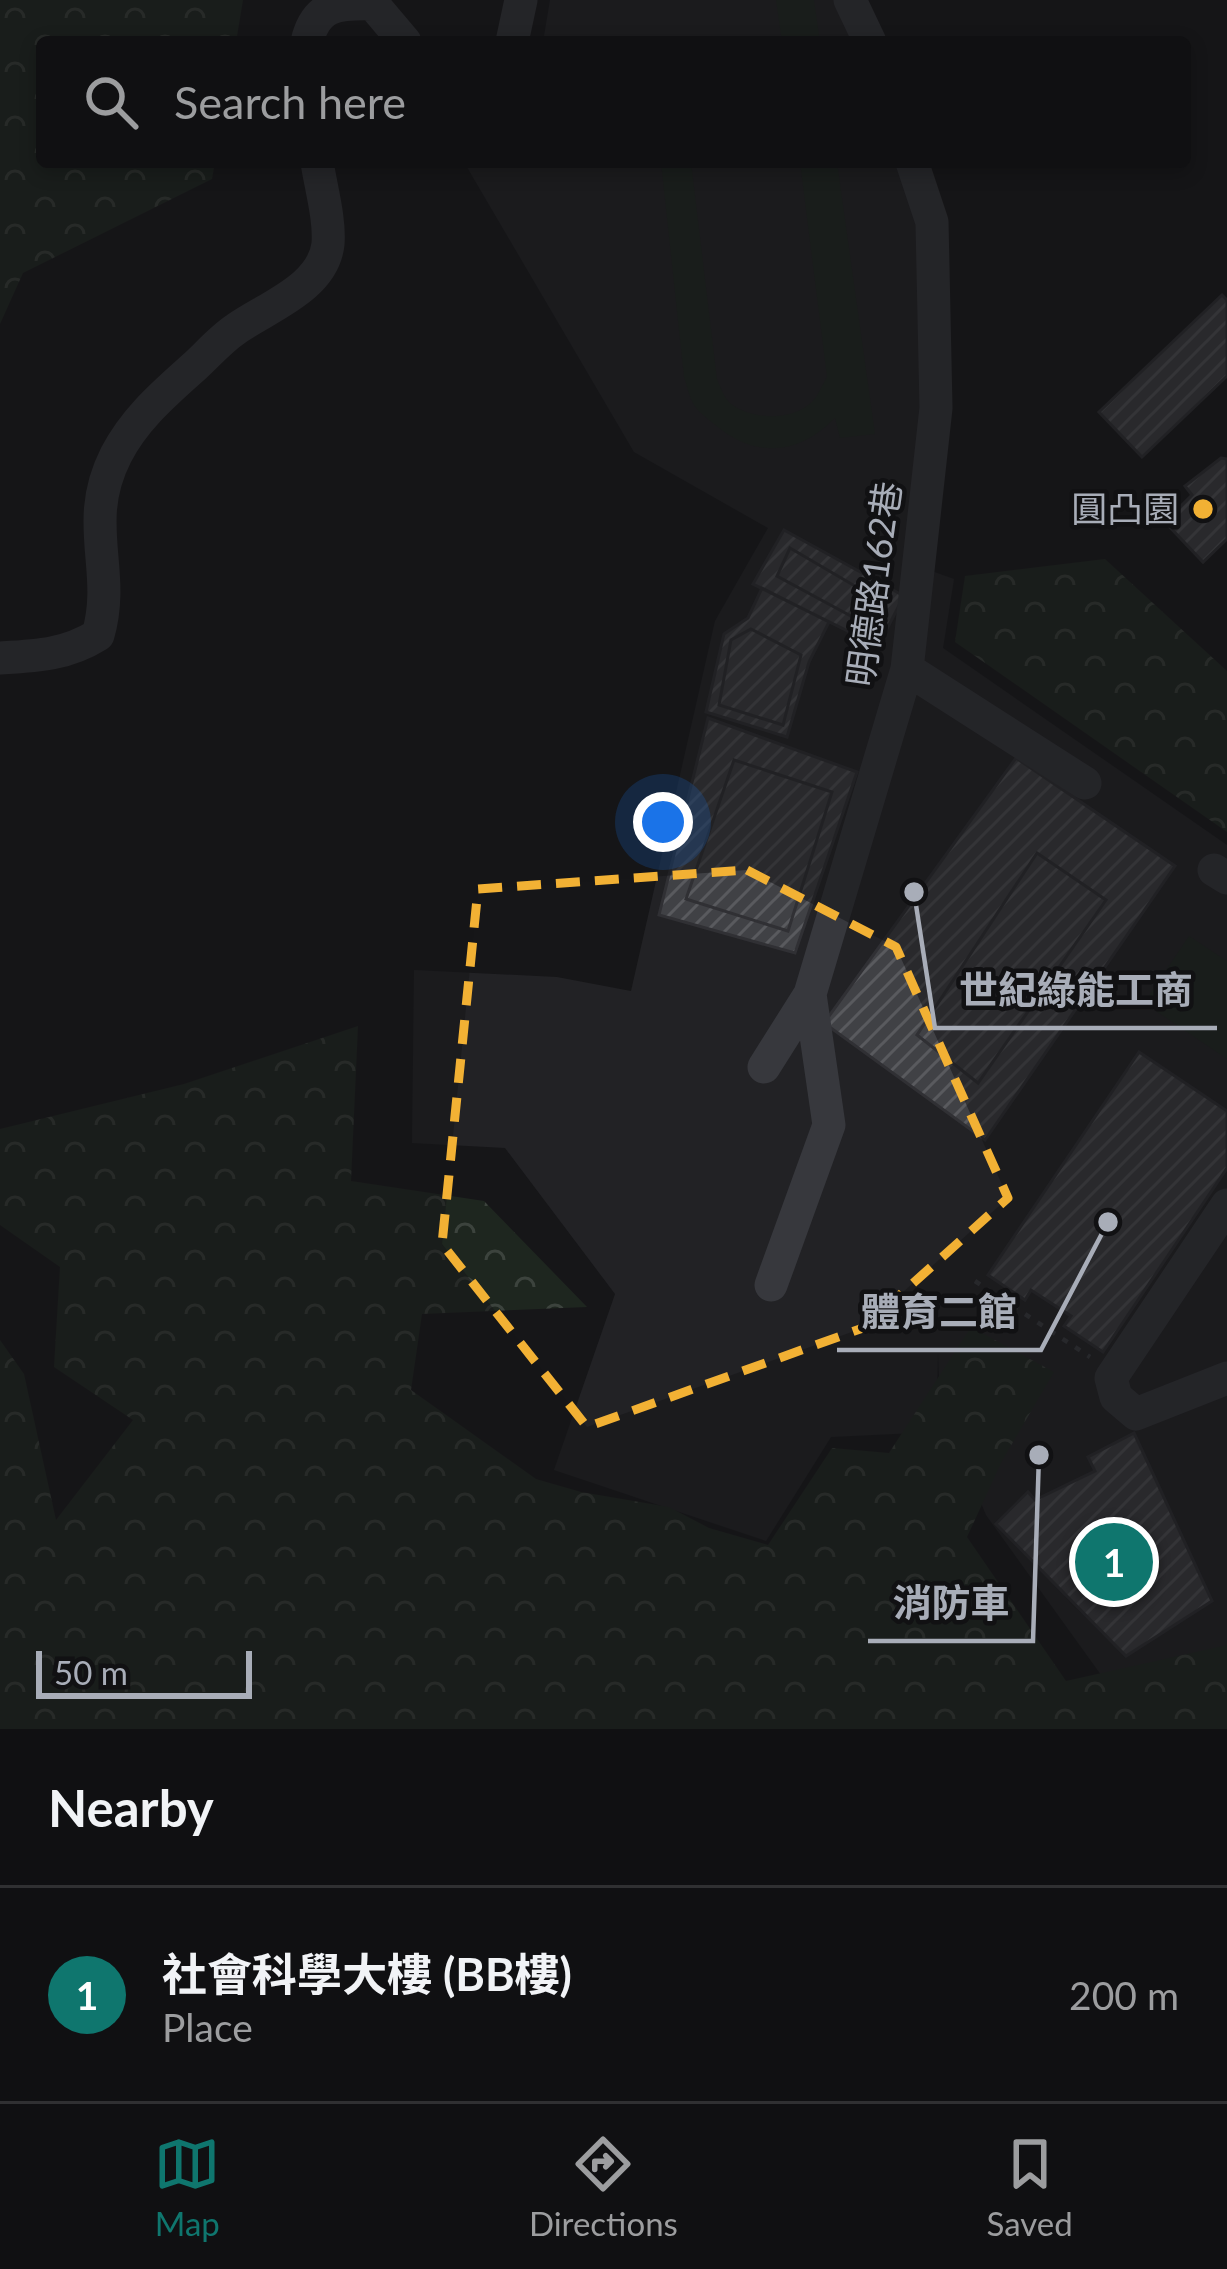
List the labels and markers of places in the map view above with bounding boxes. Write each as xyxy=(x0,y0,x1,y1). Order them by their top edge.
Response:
place label: 圓凸園 xyxy=(1071,486,1179,530)
marker: 圓凸園 xyxy=(1190,496,1216,522)
callout: 世紀綠能工商 xyxy=(935,953,1217,1028)
callout: 體育二館 xyxy=(837,1275,1041,1350)
pin: 1 xyxy=(1075,1517,1153,1607)
callout: 消防車 xyxy=(868,1566,1033,1641)

